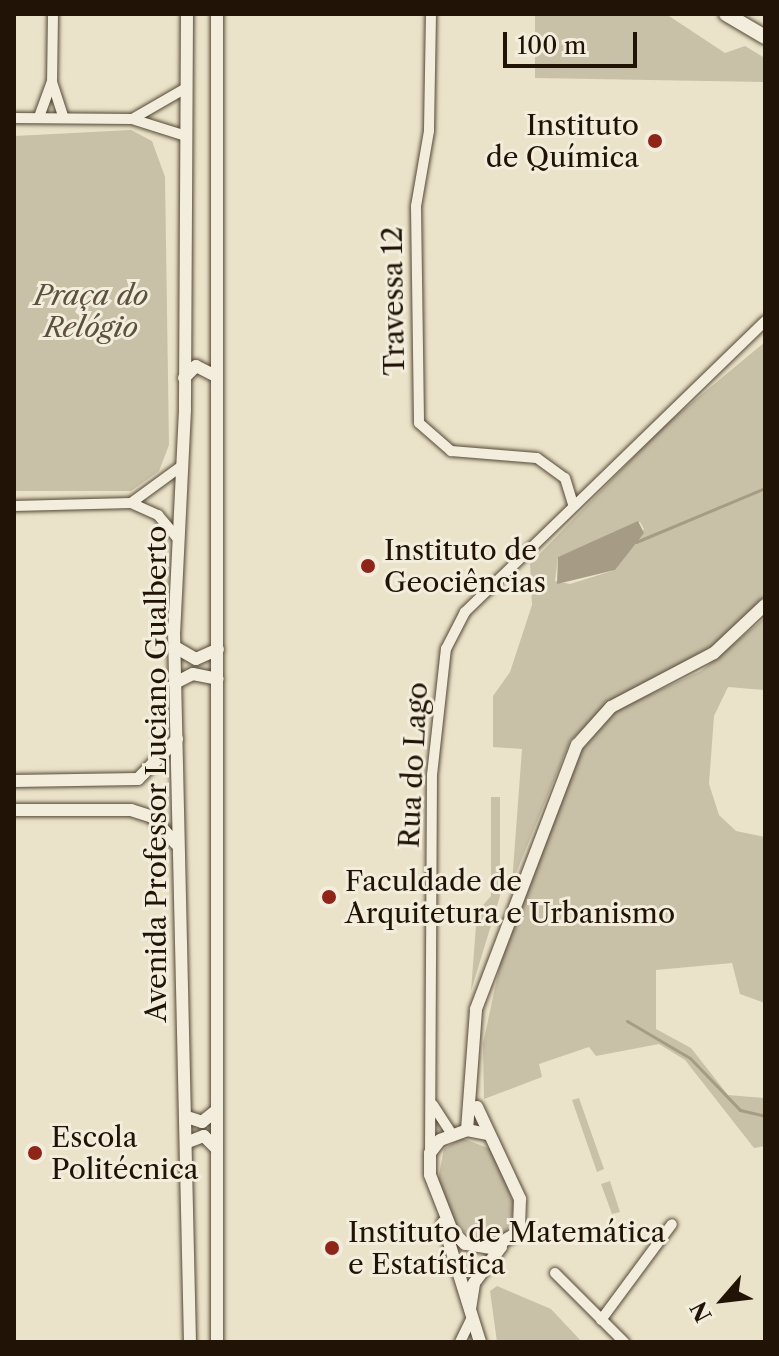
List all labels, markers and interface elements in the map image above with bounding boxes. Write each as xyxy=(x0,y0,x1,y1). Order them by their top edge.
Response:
scale bar xyxy=(507,16,641,66)
text: 100 m xyxy=(517,31,586,60)
place label: Instituto de Química xyxy=(486,108,639,174)
marker: Instituto de Química xyxy=(646,132,664,150)
street label: Travessa 12 xyxy=(375,226,411,376)
park label: Praça do Relógio xyxy=(34,278,148,344)
street label: Avenida Professor Luciano Gualberto xyxy=(139,525,173,1023)
place label: Instituto de Geociências xyxy=(384,533,546,599)
marker: Instituto de Geociências xyxy=(359,557,377,575)
street label: Rua do Lago xyxy=(392,681,434,849)
place label: Faculdade de Arquitetura e Urbanismo xyxy=(345,864,675,930)
marker: Faculdade de Arquitetura e Urbanismo xyxy=(320,888,338,906)
place label: Escola Politécnica xyxy=(51,1120,199,1186)
marker: Escola Politécnica xyxy=(26,1144,44,1162)
place label: Instituto de Matemática e Estatística xyxy=(348,1215,666,1281)
marker: Instituto de Matemática e Estatística xyxy=(323,1239,341,1257)
north arrow xyxy=(683,1260,763,1340)
text: N xyxy=(685,1297,718,1326)

